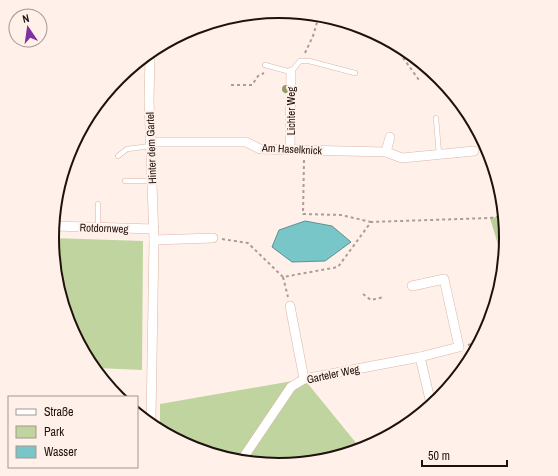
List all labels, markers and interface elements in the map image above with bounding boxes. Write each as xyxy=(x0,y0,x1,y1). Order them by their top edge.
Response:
north arrow xyxy=(8,8,48,48)
text: N xyxy=(21,11,30,26)
street label: Lichter Weg xyxy=(284,87,298,135)
street label: Hinter dem Gartel xyxy=(143,112,159,184)
street label: Am Haselknick xyxy=(261,140,323,158)
street label: Rotdornweg xyxy=(79,220,129,236)
street label: Garteler Weg xyxy=(305,362,361,386)
legend xyxy=(8,396,138,468)
text: Straße xyxy=(44,404,74,420)
text: Park xyxy=(44,424,64,440)
scale bar xyxy=(422,442,507,468)
text: Wasser xyxy=(44,444,78,460)
text: 50 m xyxy=(428,448,450,464)

